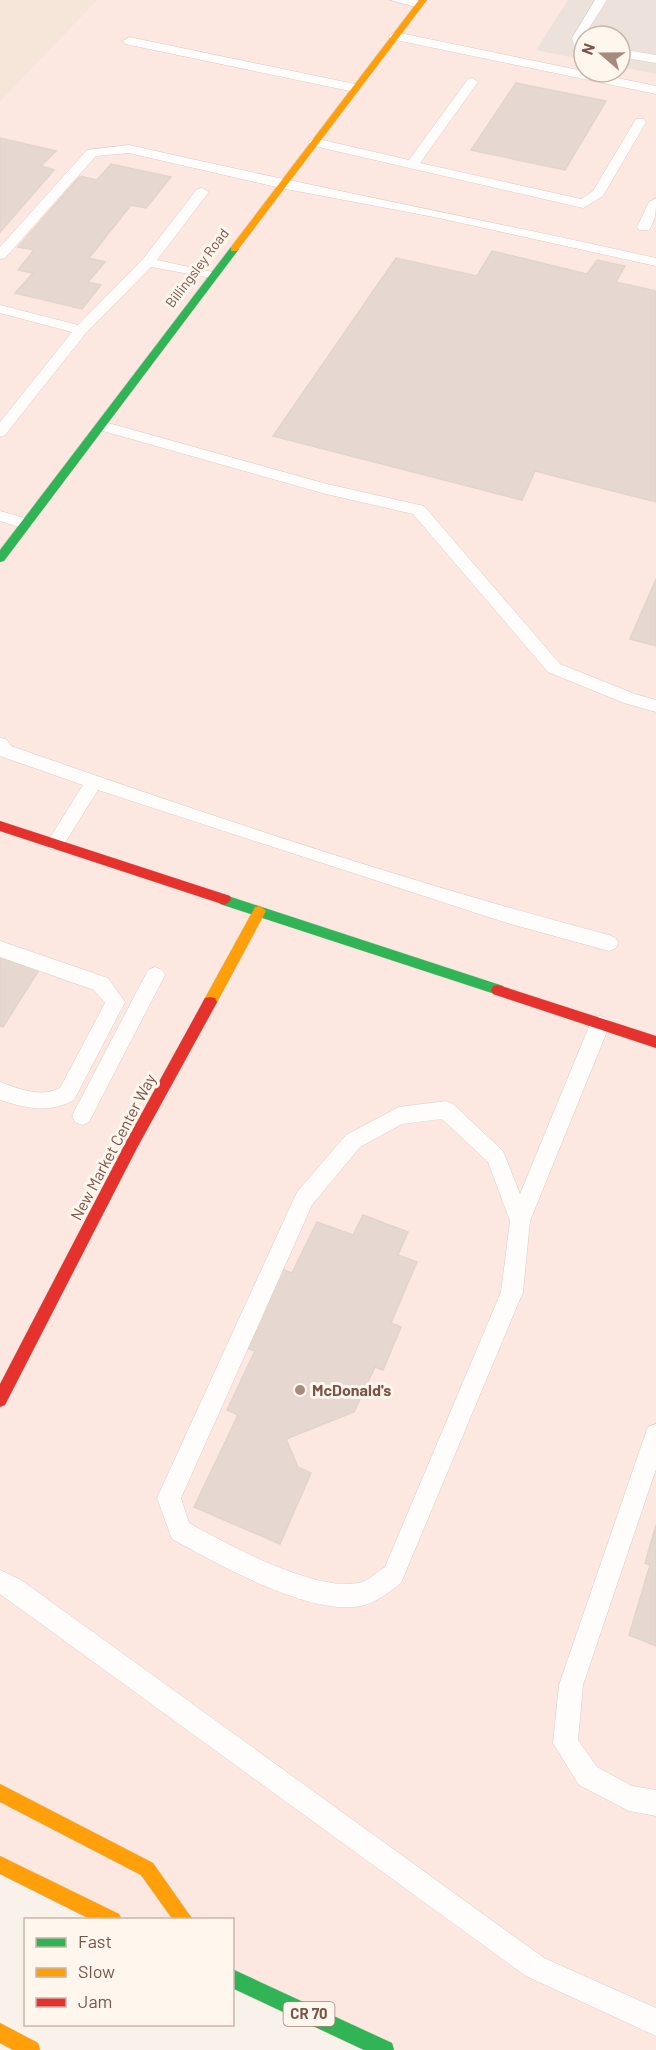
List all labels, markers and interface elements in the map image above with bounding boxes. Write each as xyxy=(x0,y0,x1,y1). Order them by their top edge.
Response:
north arrow xyxy=(572,24,632,84)
text: N xyxy=(577,40,598,57)
street label: Billingsley Road xyxy=(161,225,232,311)
street label: New Market Center Way xyxy=(66,1070,160,1223)
place label: McDonald's xyxy=(312,1380,391,1399)
marker: McDonald's xyxy=(293,1383,307,1397)
legend xyxy=(24,1918,234,2026)
text: Fast xyxy=(78,1930,112,1952)
text: Slow xyxy=(78,1960,115,1982)
text: Jam xyxy=(78,1990,112,2012)
road number: CR 70 xyxy=(284,2002,334,2026)

